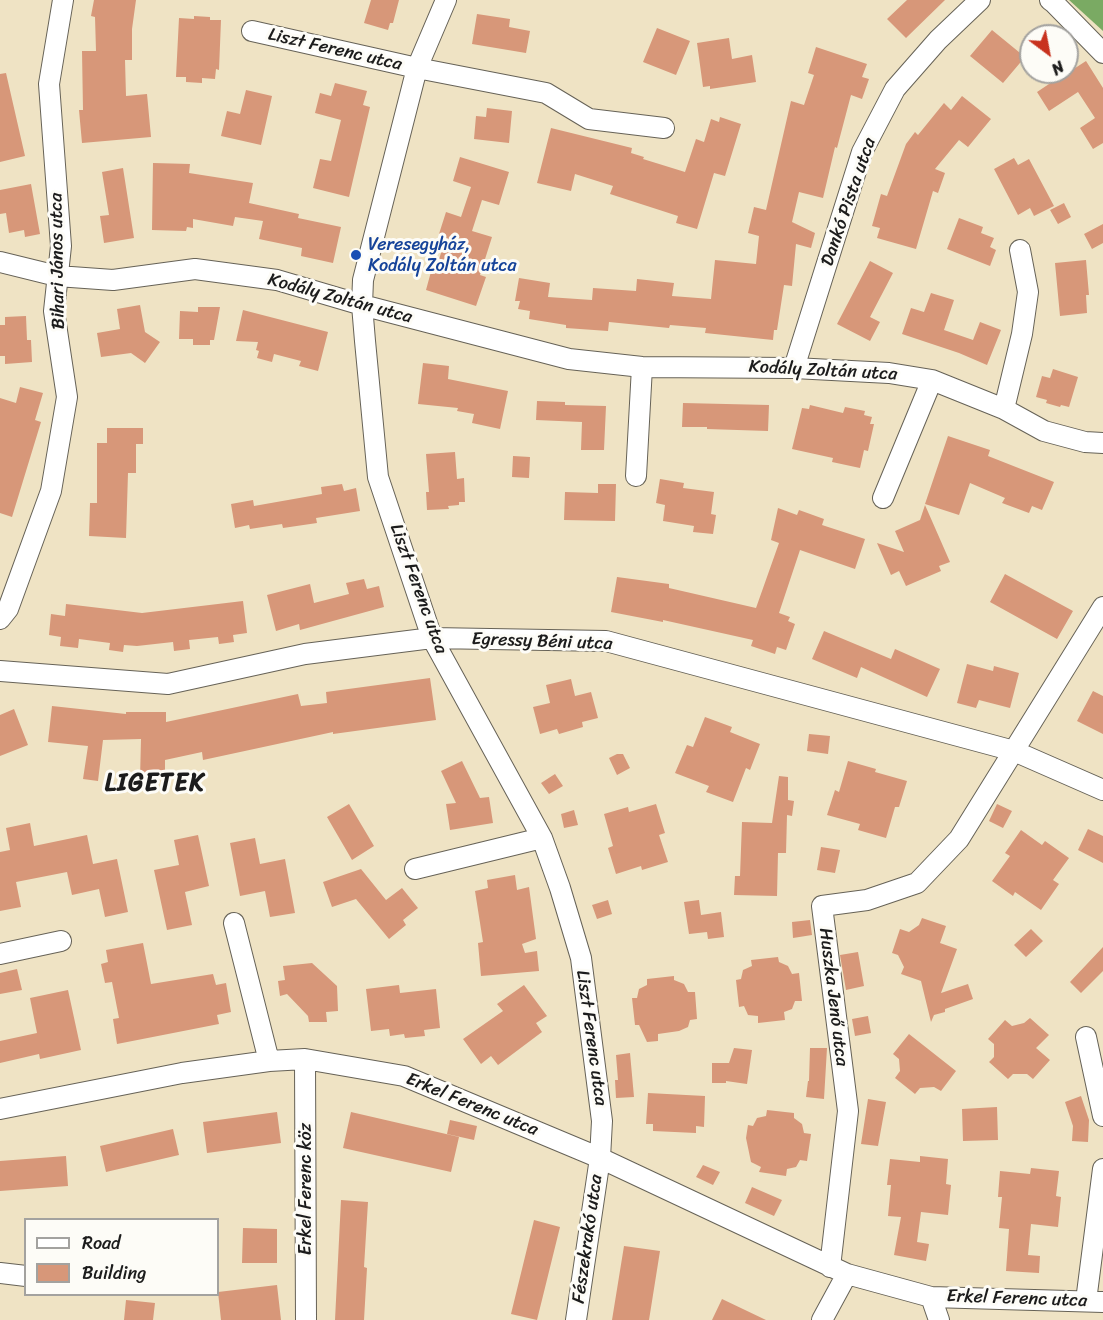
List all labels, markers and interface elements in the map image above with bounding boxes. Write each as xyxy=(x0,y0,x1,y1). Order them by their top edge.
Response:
street label: Liszt Ferenc utca xyxy=(266,24,404,76)
north arrow xyxy=(1019,24,1079,84)
text: N xyxy=(1045,53,1070,83)
street label: Dankó Pista utca xyxy=(817,135,881,269)
street label: Bihari János utca xyxy=(46,193,70,329)
place label: Veresegyház, Kodály Zoltán utca xyxy=(368,234,517,276)
marker: Veresegyház, Kodály Zoltán utca xyxy=(349,248,363,262)
street label: Kodály Zoltán utca xyxy=(265,269,415,329)
street label: Kodály Zoltán utca xyxy=(748,356,898,386)
street label: Liszt Ferenc utca xyxy=(384,521,452,657)
street label: Egressy Béni utca xyxy=(471,629,613,655)
district label: LIGETEK xyxy=(105,770,205,798)
street label: Huszka Jenő utca xyxy=(814,927,852,1067)
street label: Liszt Ferenc utca xyxy=(571,969,611,1107)
street label: Erkel Ferenc utca xyxy=(403,1069,541,1141)
street label: Erkel Ferenc köz xyxy=(295,1123,317,1255)
street label: Fészekrakó utca xyxy=(568,1173,608,1305)
legend xyxy=(24,1218,219,1296)
text: Road xyxy=(82,1227,121,1259)
text: Building xyxy=(82,1257,146,1289)
street label: Erkel Ferenc utca xyxy=(946,1286,1088,1312)

